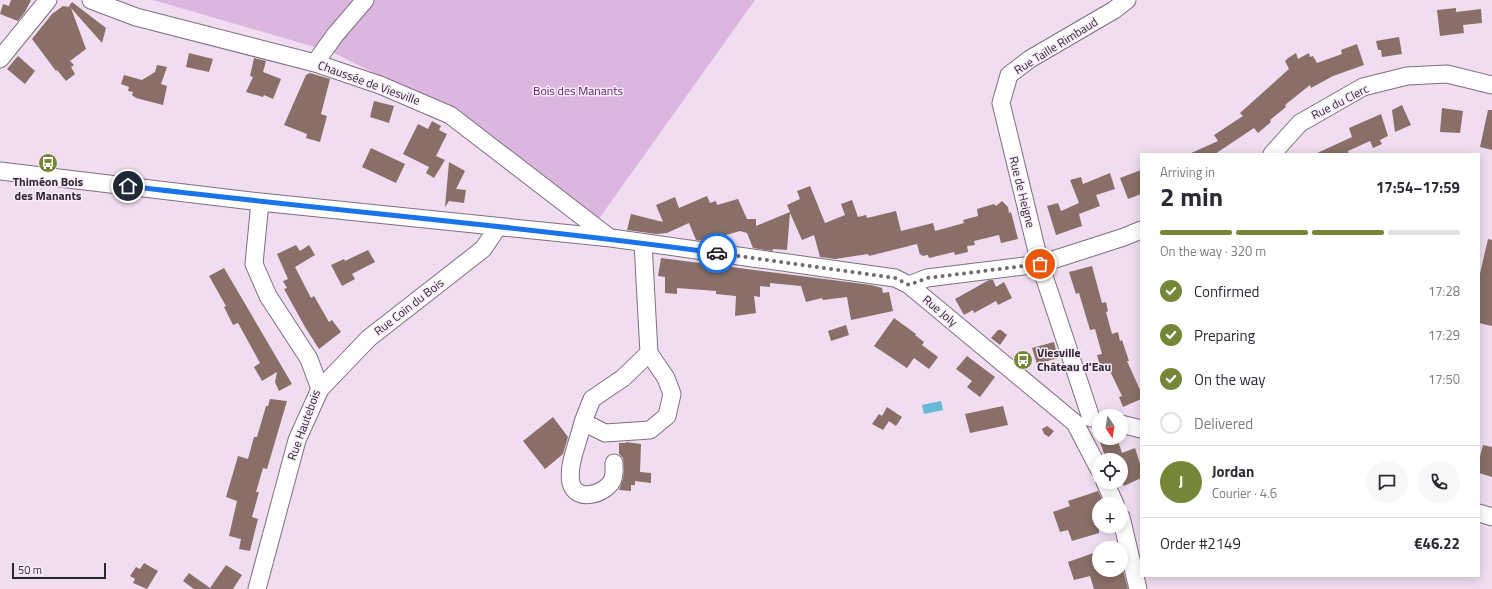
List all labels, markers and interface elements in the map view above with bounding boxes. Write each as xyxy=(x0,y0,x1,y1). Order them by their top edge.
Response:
street label: Rue Taille Rimbaud xyxy=(1010,12,1101,79)
street label: Chaussée de Viesville xyxy=(315,55,423,110)
street label: Rue du Clerc xyxy=(1308,79,1372,124)
park label: Bois des Manants xyxy=(533,81,623,100)
bus stop icon: Thiméon Bois des Manants xyxy=(37,152,59,174)
street label: Rue de Heigne xyxy=(1004,154,1041,230)
text: Arriving in xyxy=(1160,162,1215,182)
pin xyxy=(111,169,145,203)
place label: Thiméon Bois des Manants xyxy=(13,172,84,205)
icon: home xyxy=(117,175,139,197)
text: 17:54–17:59 xyxy=(1376,176,1460,199)
text: 2 min xyxy=(1160,177,1223,216)
courier xyxy=(697,233,737,273)
text: On the way · 320 m xyxy=(1160,241,1266,261)
icon: car xyxy=(706,242,728,264)
pin xyxy=(1023,247,1057,281)
icon: bag xyxy=(1029,253,1051,275)
street label: Rue Coin du Bois xyxy=(370,273,448,340)
icon: check xyxy=(1160,280,1182,302)
text: Confirmed xyxy=(1194,280,1259,303)
text: 17:28 xyxy=(1428,281,1460,301)
street label: Rue Joly xyxy=(919,290,962,331)
icon: check xyxy=(1160,324,1182,346)
text: Preparing xyxy=(1194,324,1255,347)
text: 17:29 xyxy=(1428,325,1460,345)
place label: Viesville Château d'Eau xyxy=(1037,343,1111,376)
bus stop icon: Viesville Château d'Eau xyxy=(1012,349,1034,371)
icon: check xyxy=(1160,368,1182,390)
text: On the way xyxy=(1194,368,1266,391)
text: 17:50 xyxy=(1428,369,1460,389)
street label: Rue Hautebois xyxy=(282,386,325,463)
north arrow xyxy=(1092,409,1128,445)
map controls xyxy=(1092,409,1128,577)
text: Delivered xyxy=(1194,412,1253,435)
button: locate xyxy=(1092,453,1128,489)
text: Jordan xyxy=(1212,460,1254,483)
button: chat xyxy=(1366,461,1408,503)
button: phone xyxy=(1418,461,1460,503)
text: J xyxy=(1179,470,1183,493)
text: Courier · 4.6 xyxy=(1212,483,1277,503)
button: + xyxy=(1092,497,1128,533)
text: Order #2149 xyxy=(1160,532,1241,555)
text: €46.22 xyxy=(1414,532,1460,555)
button: − xyxy=(1092,541,1128,577)
scale bar xyxy=(12,561,106,580)
text: 50 m xyxy=(18,562,42,578)

